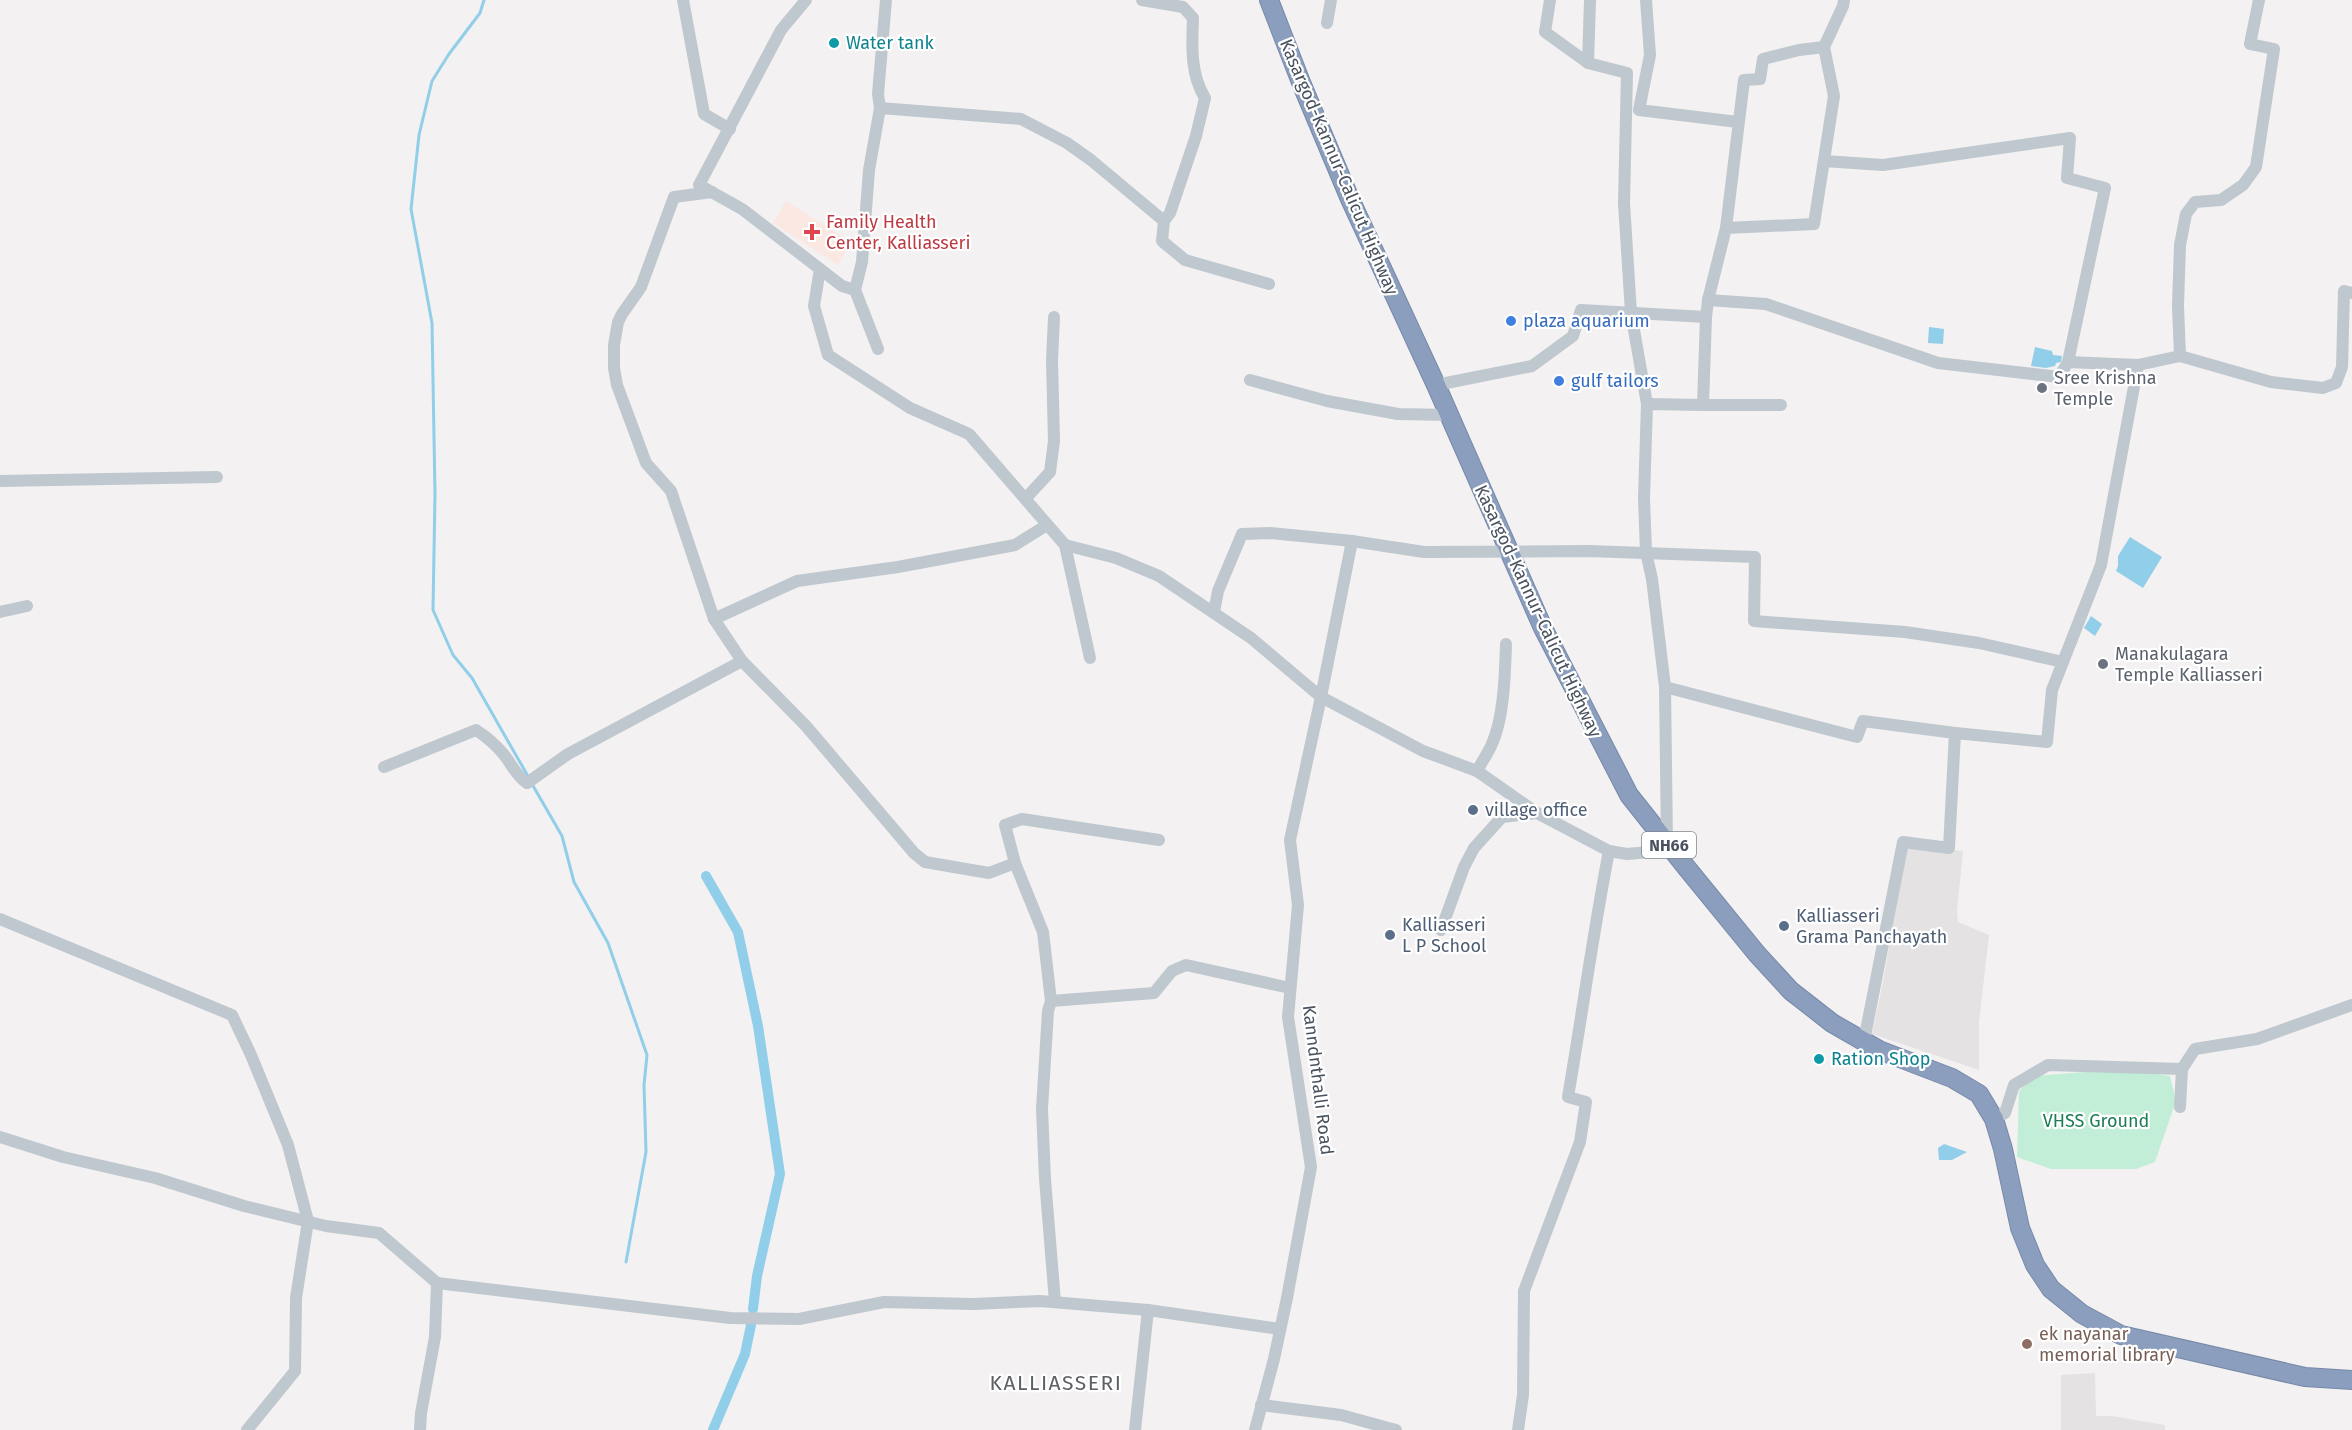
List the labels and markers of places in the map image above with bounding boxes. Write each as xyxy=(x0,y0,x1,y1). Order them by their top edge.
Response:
place label: Water tank xyxy=(846,32,935,54)
marker: Water tank xyxy=(827,36,841,50)
place label: Family Health Center, Kalliasseri xyxy=(826,211,971,254)
marker: Family Health Center, Kalliasseri xyxy=(803,223,821,241)
place label: plaza aquarium xyxy=(1523,310,1650,332)
marker: plaza aquarium xyxy=(1504,314,1518,328)
place label: Sree Krishna Temple xyxy=(2054,367,2157,410)
place label: gulf tailors xyxy=(1571,370,1659,392)
marker: gulf tailors xyxy=(1552,374,1566,388)
marker: Sree Krishna Temple xyxy=(2035,381,2049,395)
place label: Manakulagara Temple Kalliasseri xyxy=(2115,643,2263,686)
marker: Manakulagara Temple Kalliasseri xyxy=(2096,657,2110,671)
place label: village office xyxy=(1485,799,1588,821)
marker: village office xyxy=(1466,803,1480,817)
place label: Kalliasseri Grama Panchayath xyxy=(1796,905,1947,948)
place label: Kalliasseri L P School xyxy=(1402,914,1486,957)
marker: Kalliasseri Grama Panchayath xyxy=(1777,919,1791,933)
marker: Kalliasseri L P School xyxy=(1383,928,1397,942)
place label: Ration Shop xyxy=(1831,1048,1930,1070)
marker: Ration Shop xyxy=(1812,1052,1826,1066)
place label: ek nayanar memorial library xyxy=(2039,1323,2175,1366)
marker: ek nayanar memorial library xyxy=(2020,1337,2034,1351)

